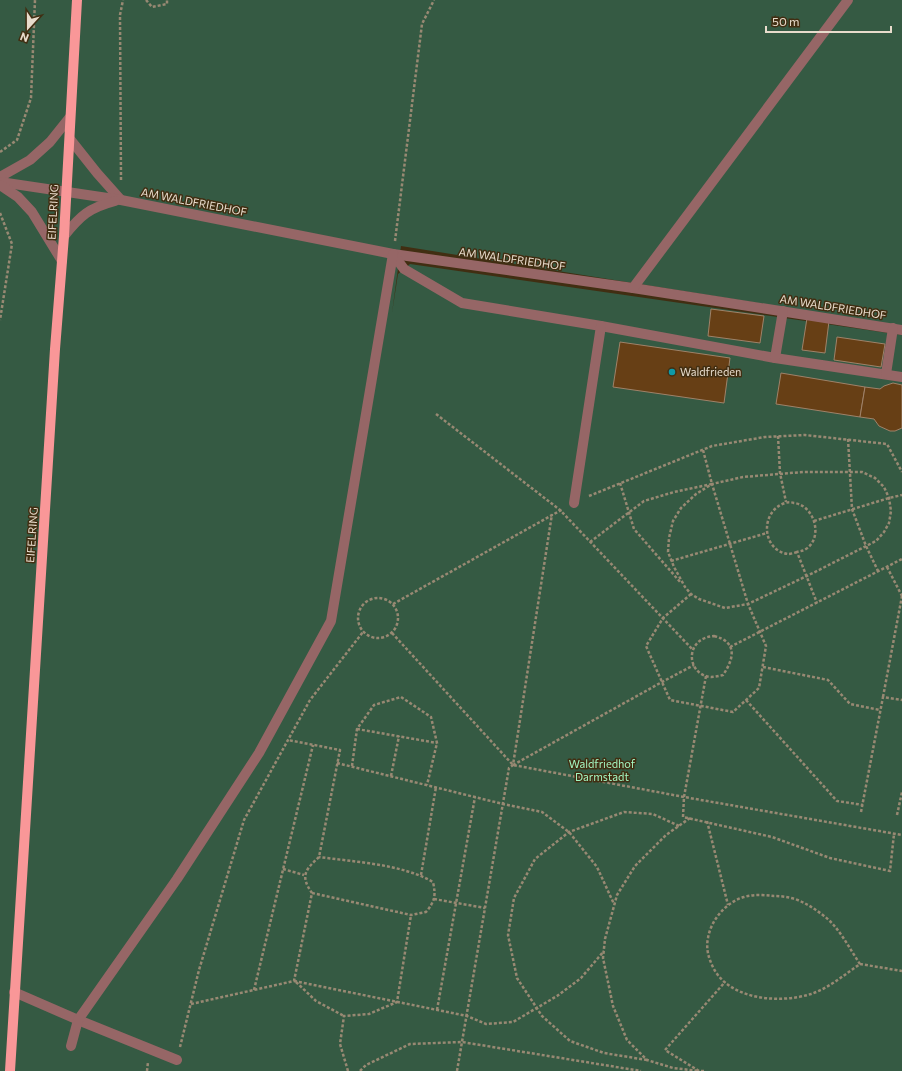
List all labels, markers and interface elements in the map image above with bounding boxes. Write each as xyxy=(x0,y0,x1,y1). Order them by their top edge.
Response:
north arrow xyxy=(8,8,48,48)
scale bar xyxy=(766,8,891,34)
text: 50 m xyxy=(772,14,800,28)
text: N xyxy=(18,30,30,45)
street label: EIFELRING xyxy=(45,184,60,240)
street label: AM WALDFRIEDHOF xyxy=(140,185,248,218)
street label: AM WALDFRIEDHOF xyxy=(458,245,566,272)
street label: AM WALDFRIEDHOF xyxy=(779,292,887,321)
place label: Waldfrieden xyxy=(680,365,741,378)
marker: Waldfrieden xyxy=(667,367,677,377)
street label: EIFELRING xyxy=(23,507,40,563)
park label: Waldfriedhof Darmstadt xyxy=(569,757,636,783)

